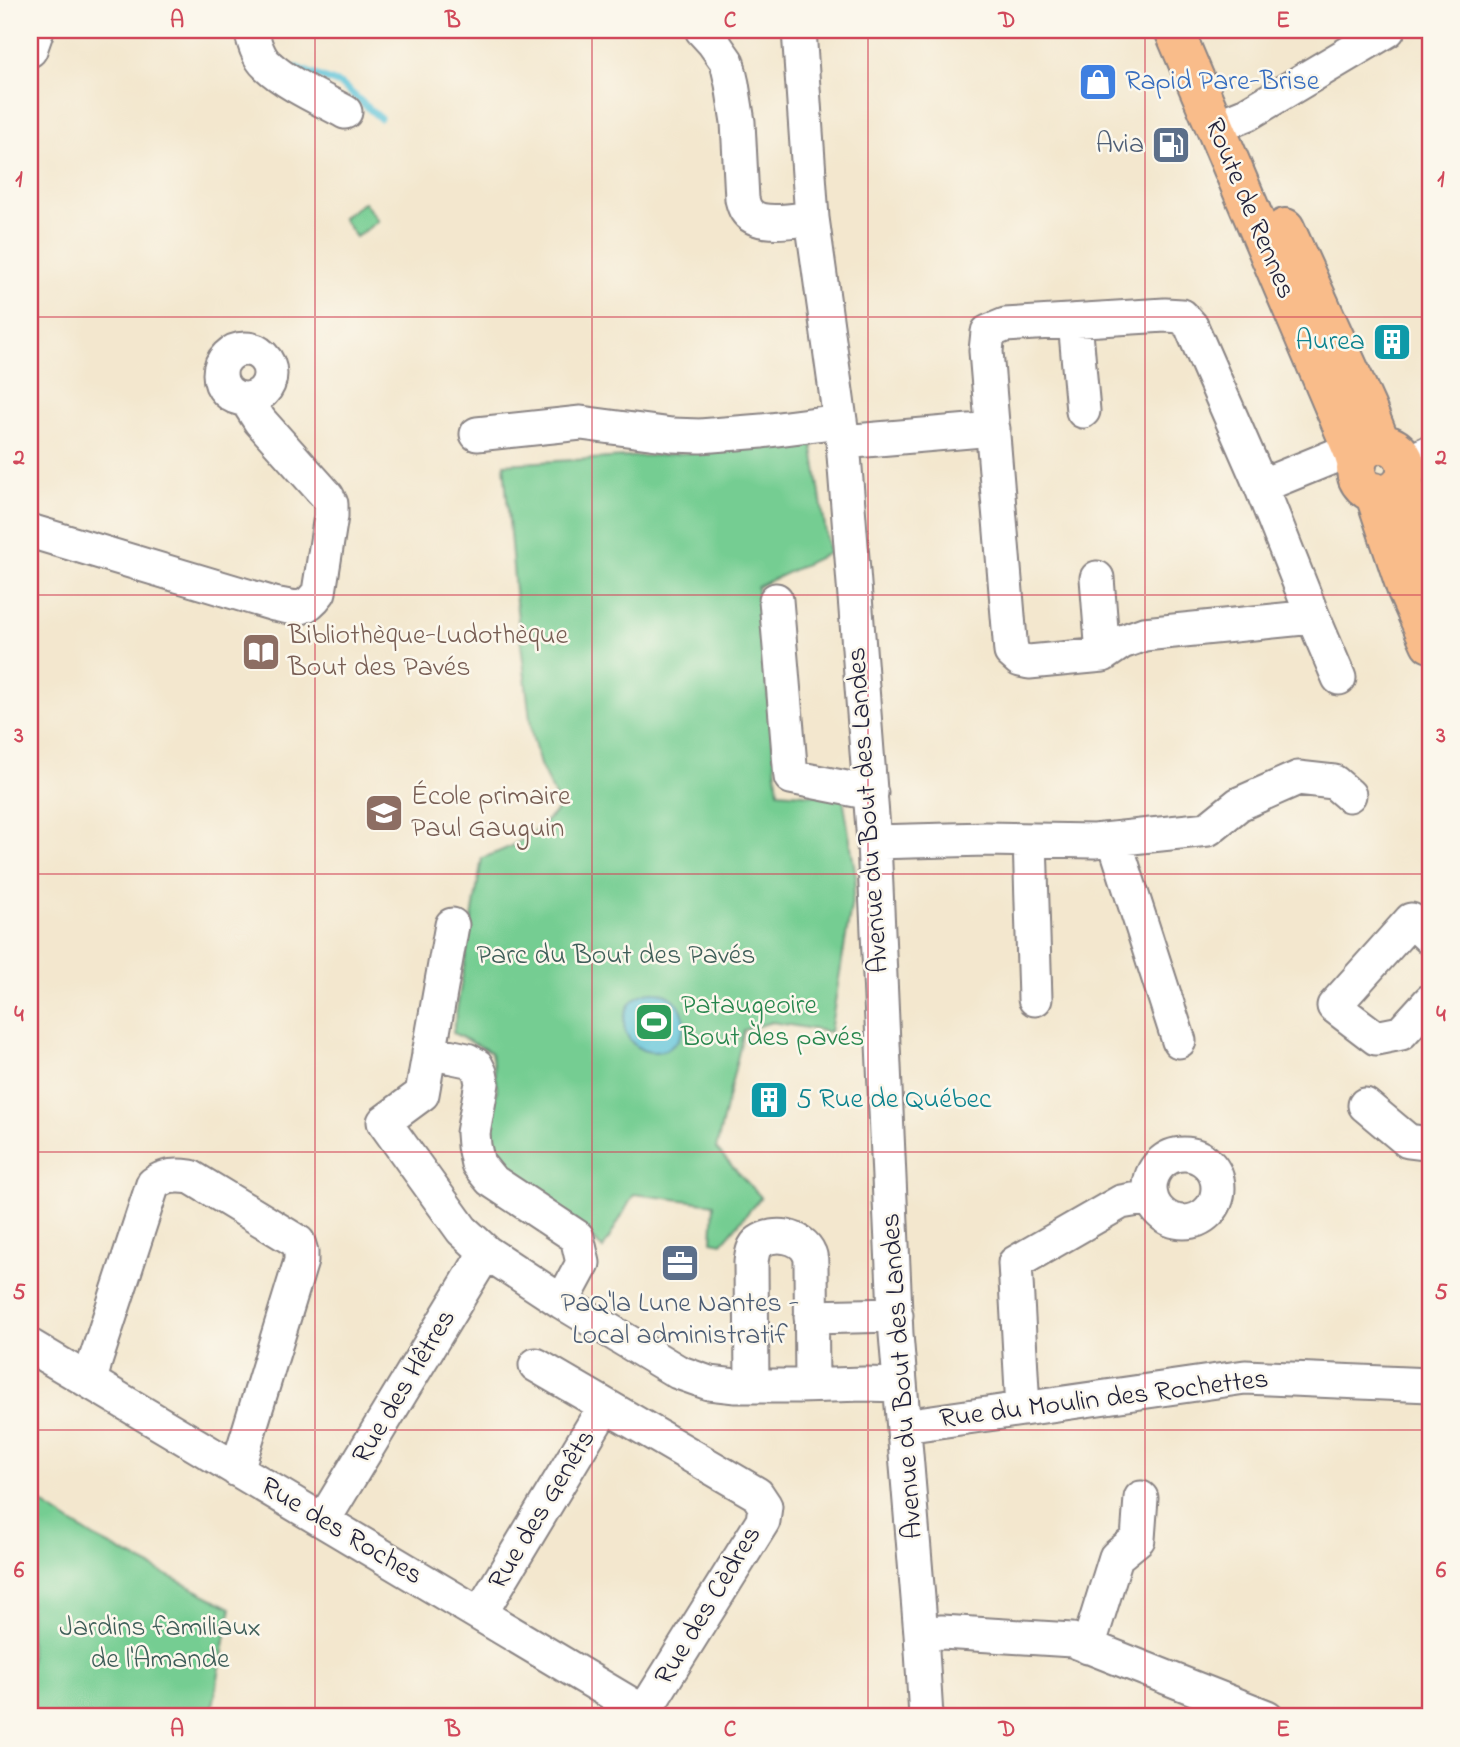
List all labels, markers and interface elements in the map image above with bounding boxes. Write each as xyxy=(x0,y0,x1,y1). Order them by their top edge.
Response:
text: A xyxy=(170,5,184,38)
text: B xyxy=(444,5,461,38)
text: C xyxy=(724,5,737,38)
text: D xyxy=(998,5,1015,38)
text: E xyxy=(1276,5,1290,38)
shop icon: Rapid Pare-Brise xyxy=(1077,61,1119,103)
place label: Rapid Pare-Brise xyxy=(1125,62,1320,103)
street label: Route de Rennes xyxy=(1192,112,1306,306)
fuel station icon: Avia xyxy=(1150,124,1192,166)
place label: Avia xyxy=(1096,125,1144,166)
text: 1 xyxy=(15,164,23,197)
text: 1 xyxy=(1437,164,1445,197)
building icon: Aurea xyxy=(1371,321,1413,363)
place label: Aurea xyxy=(1295,322,1365,363)
text: 2 xyxy=(12,442,25,475)
text: 2 xyxy=(1434,442,1447,475)
place label: Bibliothèque-Ludothèque Bout des Pavés xyxy=(287,616,568,689)
library icon: Bibliothèque-Ludothèque Bout des Pavés xyxy=(240,631,282,673)
street label: Avenue du Bout des Landes xyxy=(837,646,901,974)
text: 3 xyxy=(13,720,24,753)
text: 3 xyxy=(1435,720,1446,753)
place label: École primaire Paul Gauguin xyxy=(411,777,571,850)
school or university icon: École primaire Paul Gauguin xyxy=(363,792,405,834)
park label: Parc du Bout des Pavés xyxy=(477,936,755,977)
place label: Pataugeoire Bout des pavés xyxy=(680,986,864,1059)
text: 4 xyxy=(14,999,24,1032)
text: 4 xyxy=(1436,999,1446,1032)
sports icon: Pataugeoire Bout des pavés xyxy=(633,1001,675,1043)
building icon: 5 Rue de Québec xyxy=(748,1079,790,1121)
place label: 5 Rue de Québec xyxy=(796,1080,992,1121)
street label: Avenue du Bout des Landes xyxy=(871,1212,935,1540)
office icon: PaQ'la Lune Nantes - Local administratif xyxy=(659,1242,701,1284)
text: 5 xyxy=(12,1277,26,1310)
text: 5 xyxy=(1434,1277,1448,1310)
place label: PaQ'la Lune Nantes - Local administratif xyxy=(561,1284,799,1357)
street label: Rue des Hêtres xyxy=(343,1302,467,1472)
street label: Rue du Moulin des Rochettes xyxy=(937,1359,1271,1441)
street label: Rue des Genêts xyxy=(479,1422,607,1598)
street label: Rue des Roches xyxy=(252,1467,430,1597)
street label: Rue des Cèdres xyxy=(645,1518,773,1694)
text: 6 xyxy=(14,1555,25,1588)
text: 6 xyxy=(1436,1555,1447,1588)
park label: Jardins familiaux de l'Amande xyxy=(59,1608,261,1681)
text: A xyxy=(170,1714,184,1747)
text: B xyxy=(444,1714,461,1747)
text: C xyxy=(724,1714,737,1747)
text: D xyxy=(998,1714,1015,1747)
text: E xyxy=(1276,1714,1290,1747)

